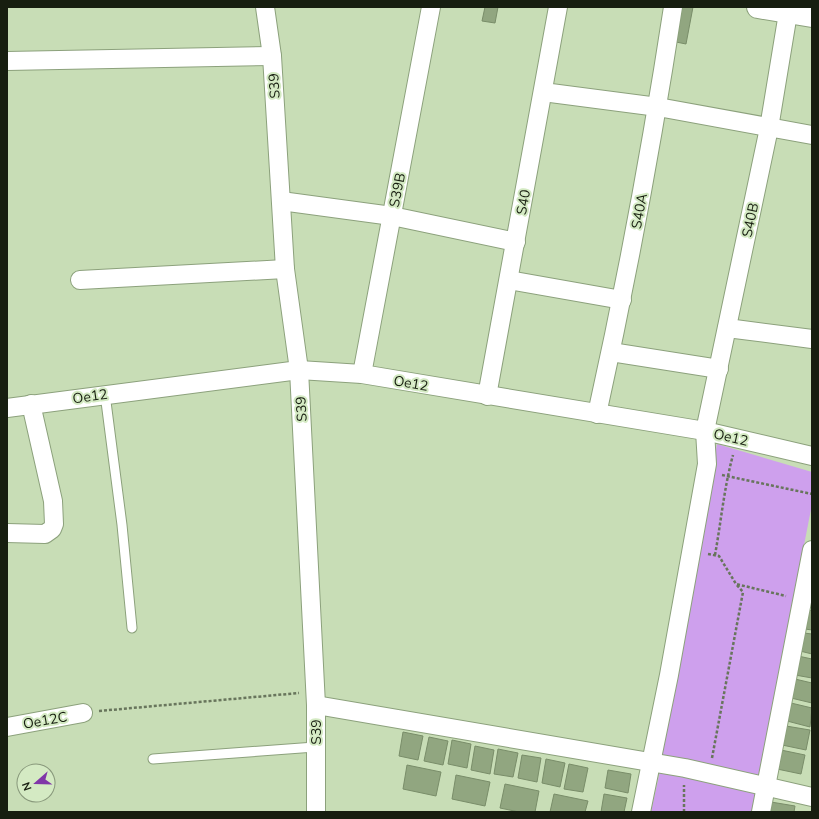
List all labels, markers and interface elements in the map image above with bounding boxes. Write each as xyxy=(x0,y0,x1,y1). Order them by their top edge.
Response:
street label: S39 xyxy=(264,73,285,99)
street label: S39B xyxy=(385,171,410,209)
street label: S40 xyxy=(512,188,535,216)
street label: S40A xyxy=(627,192,652,230)
street label: S40B xyxy=(738,201,763,239)
street label: Oe12 xyxy=(392,371,430,396)
street label: Oe12 xyxy=(71,385,109,408)
street label: S39 xyxy=(291,396,312,422)
street label: Oe12 xyxy=(712,424,750,451)
street label: Oe12C xyxy=(22,707,69,734)
street label: S39 xyxy=(307,719,326,745)
north arrow xyxy=(16,763,56,803)
text: N xyxy=(19,780,36,793)

